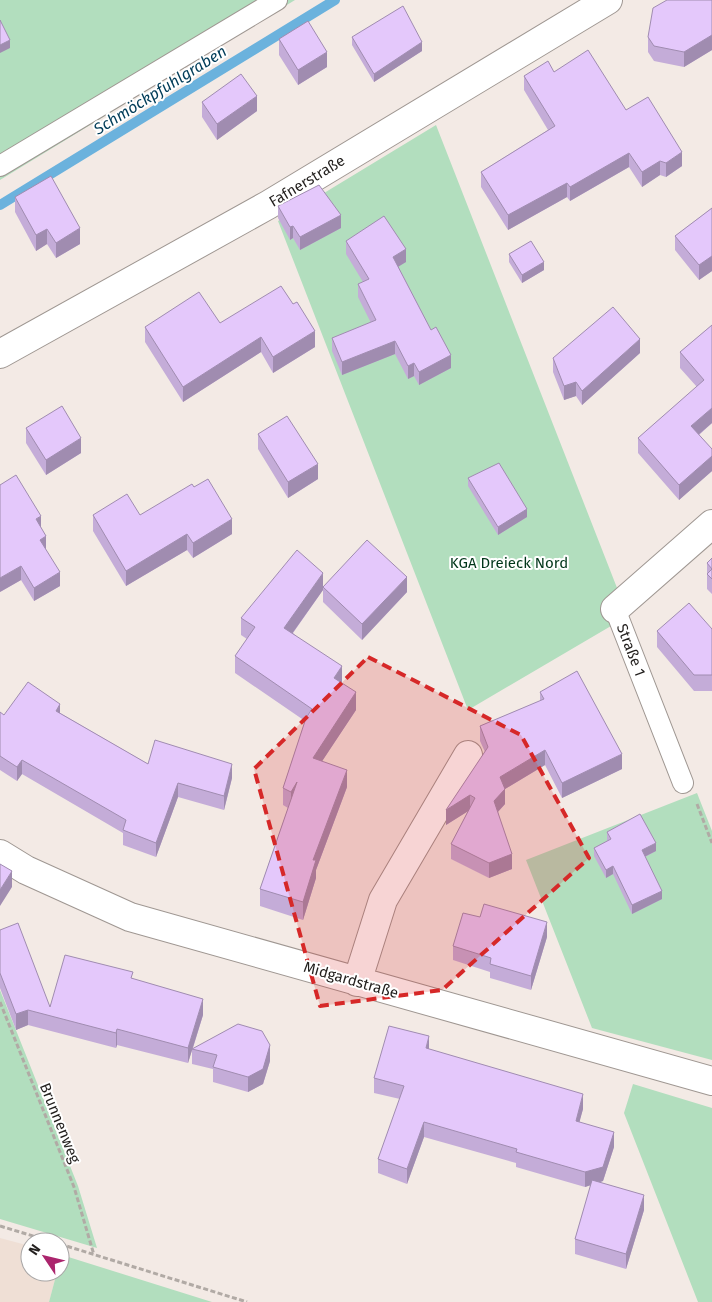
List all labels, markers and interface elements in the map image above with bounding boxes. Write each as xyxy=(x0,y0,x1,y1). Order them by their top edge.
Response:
water label: Schmöckpfuhlgraben xyxy=(89,41,230,139)
street label: Fafnerstraße xyxy=(266,151,348,211)
park label: KGA Dreieck Nord xyxy=(450,554,568,572)
street label: Straße 1 xyxy=(613,621,649,679)
street label: Midgardstraße xyxy=(302,958,400,1002)
street label: Brunnenweg xyxy=(36,1080,84,1166)
north arrow xyxy=(20,1232,70,1282)
text: N xyxy=(25,1241,44,1259)

